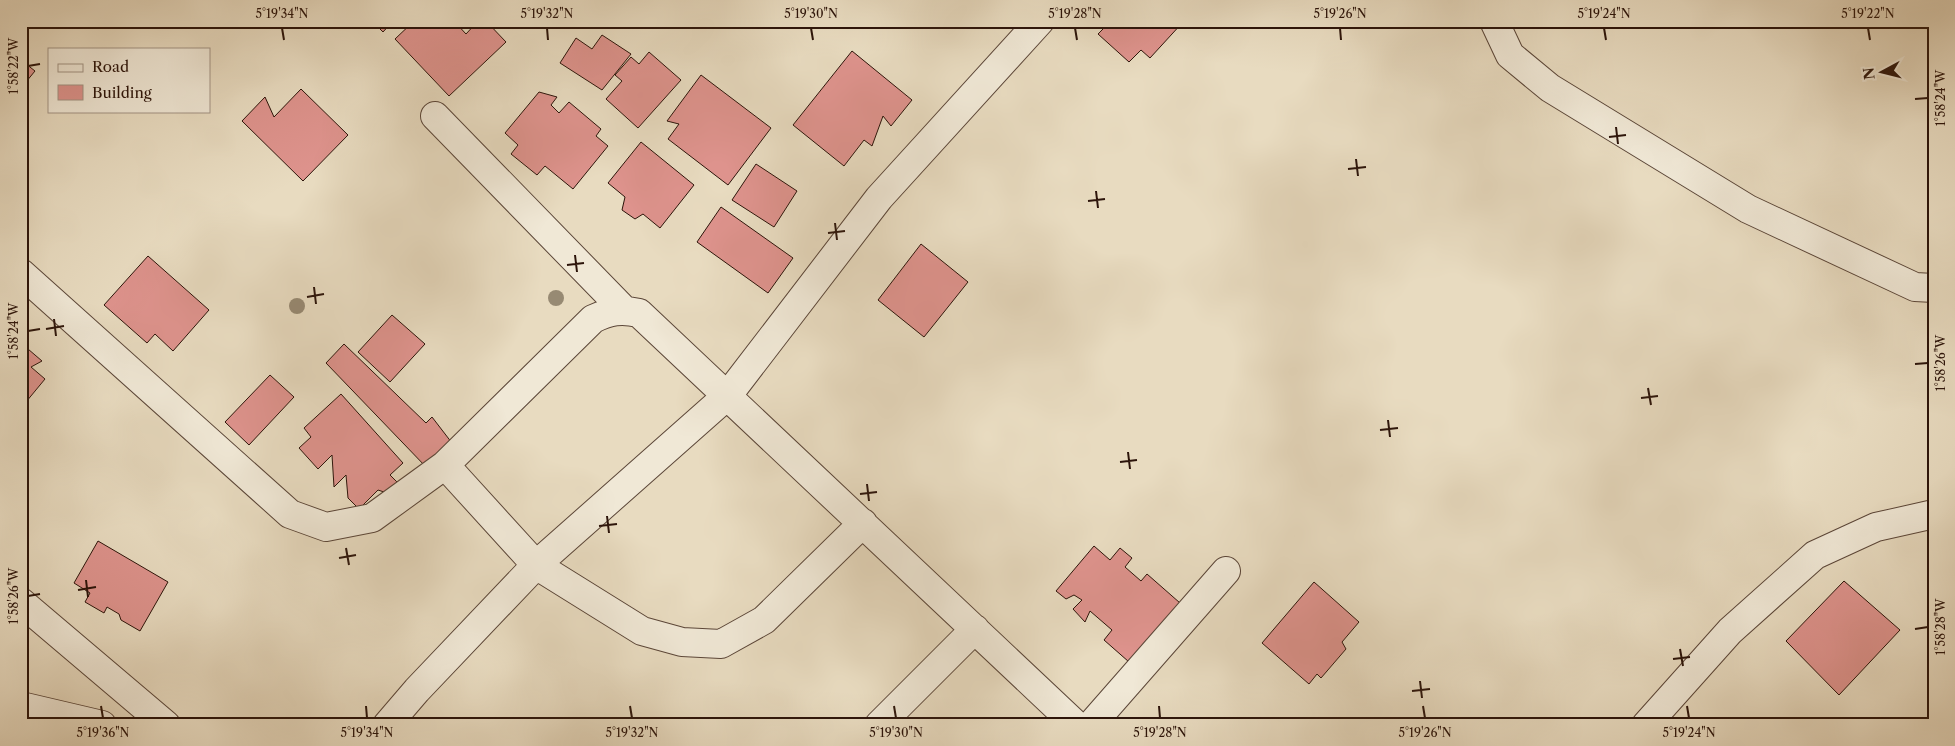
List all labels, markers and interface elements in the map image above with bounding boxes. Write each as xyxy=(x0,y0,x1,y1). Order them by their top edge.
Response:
text: 5°19'34"N xyxy=(256,6,309,21)
text: 5°19'32"N xyxy=(520,6,574,21)
text: 5°19'30"N xyxy=(784,6,838,21)
text: 5°19'28"N xyxy=(1048,6,1102,21)
text: 5°19'26"N xyxy=(1313,6,1367,21)
text: 5°19'24"N xyxy=(1577,6,1631,21)
text: 5°19'22"N xyxy=(1841,6,1895,21)
text: 1°58'22"W xyxy=(6,37,21,94)
legend xyxy=(48,48,210,112)
north arrow xyxy=(1858,48,1908,98)
text: Road xyxy=(92,57,129,76)
text: N xyxy=(1859,66,1879,81)
text: 1°58'24"W xyxy=(1933,69,1948,126)
text: Building xyxy=(92,83,152,102)
text: 1°58'24"W xyxy=(6,302,21,359)
text: 1°58'26"W xyxy=(1933,334,1948,391)
text: 1°58'26"W xyxy=(6,567,21,624)
text: 1°58'28"W xyxy=(1933,598,1948,655)
text: 5°19'36"N xyxy=(77,725,130,740)
text: 5°19'34"N xyxy=(341,725,394,740)
text: 5°19'32"N xyxy=(605,725,659,740)
text: 5°19'30"N xyxy=(869,725,923,740)
text: 5°19'28"N xyxy=(1133,725,1187,740)
text: 5°19'26"N xyxy=(1398,725,1452,740)
text: 5°19'24"N xyxy=(1662,725,1716,740)

